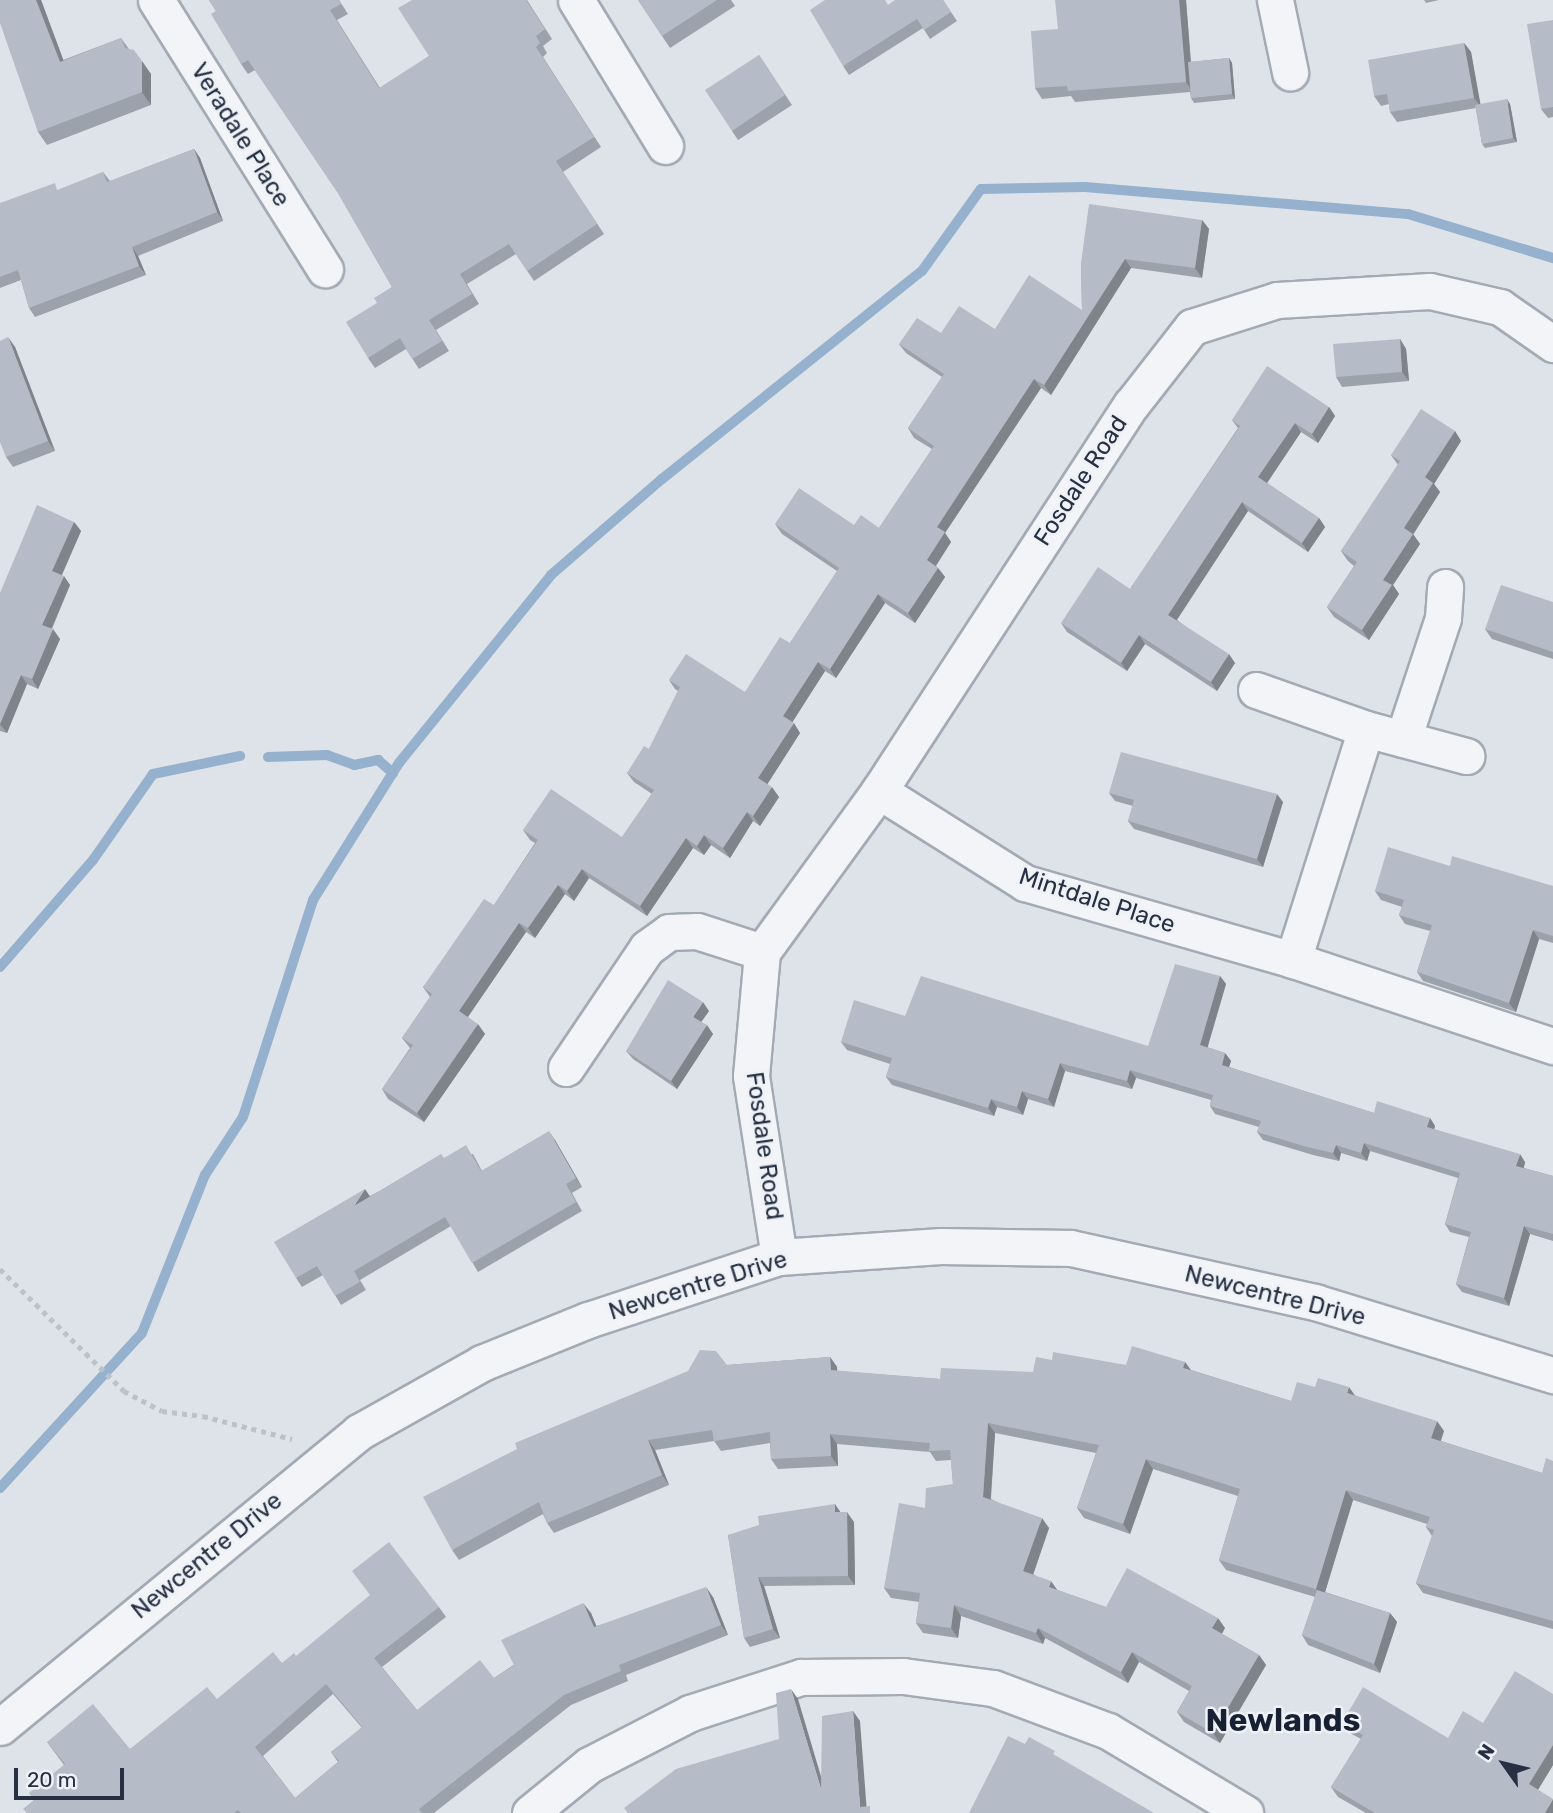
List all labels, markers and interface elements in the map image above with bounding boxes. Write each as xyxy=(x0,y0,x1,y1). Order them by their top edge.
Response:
street label: Veradale Place xyxy=(184,58,296,212)
street label: Fosdale Road xyxy=(1028,411,1134,551)
street label: Mintdale Place xyxy=(1015,862,1179,940)
street label: Fosdale Road xyxy=(739,1070,789,1222)
street label: Newcentre Drive xyxy=(605,1245,791,1327)
street label: Newcentre Drive xyxy=(1182,1260,1368,1332)
street label: Newcentre Drive xyxy=(126,1487,288,1625)
district label: Newlands xyxy=(1206,1701,1360,1739)
north arrow xyxy=(1469,1729,1539,1799)
text: N xyxy=(1473,1740,1500,1764)
scale bar xyxy=(18,1754,128,1798)
text: 20 m xyxy=(27,1767,76,1792)

